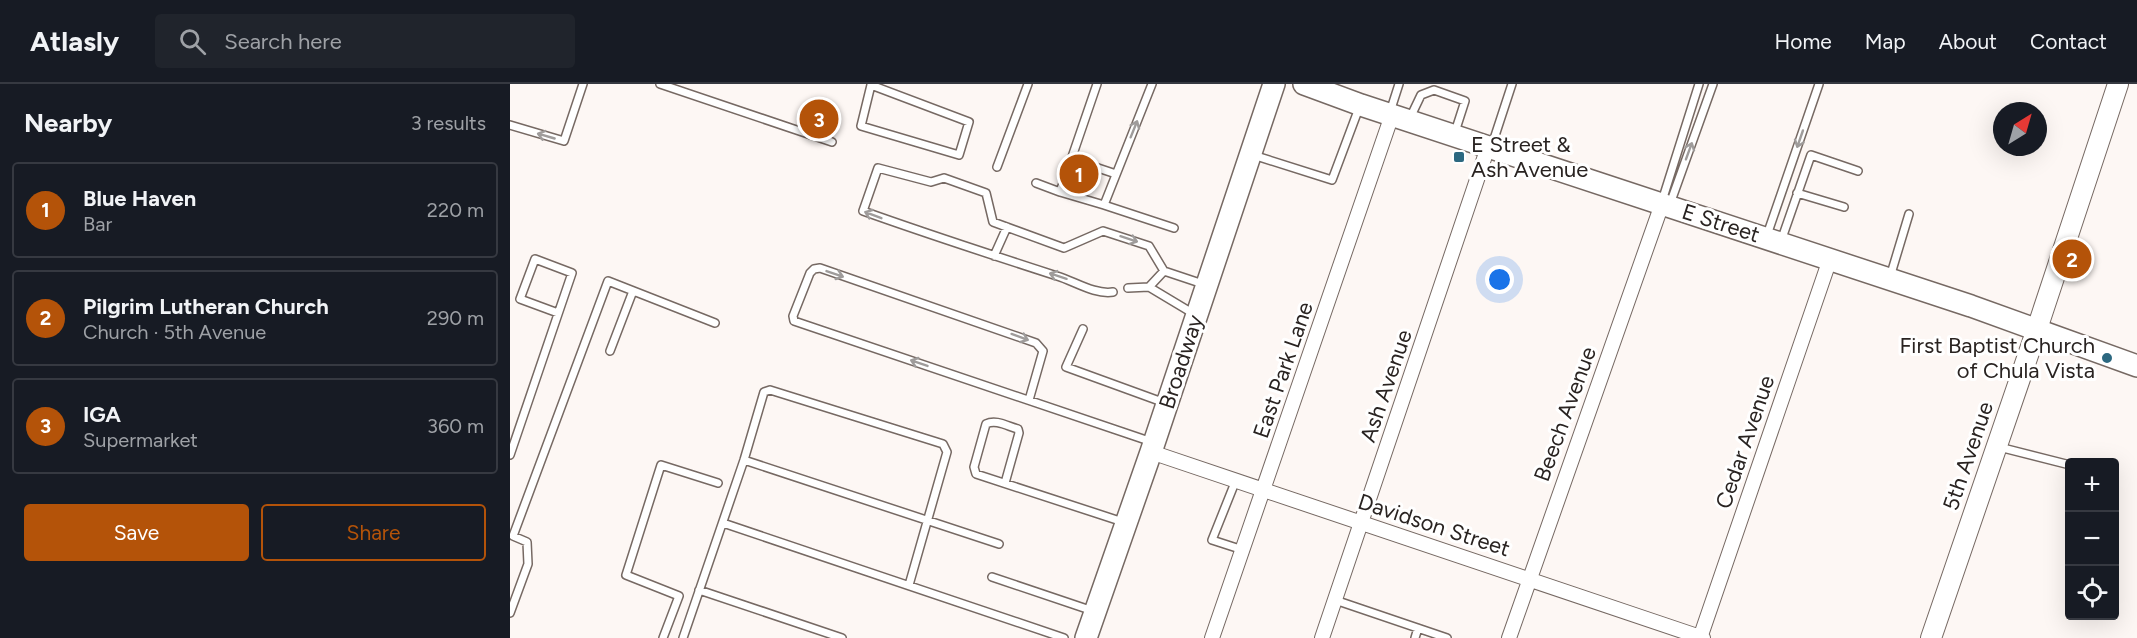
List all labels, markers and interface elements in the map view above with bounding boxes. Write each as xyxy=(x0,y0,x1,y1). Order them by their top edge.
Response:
search box xyxy=(155,14,575,68)
text: Atlasly xyxy=(30,24,119,58)
icon: search xyxy=(176,25,209,58)
text: Search here xyxy=(224,28,342,55)
text: Home xyxy=(1775,29,1832,54)
text: Map xyxy=(1865,29,1906,54)
text: About xyxy=(1939,29,1997,54)
text: Contact xyxy=(2030,29,2107,54)
pin: 3 xyxy=(800,96,838,141)
north arrow xyxy=(1993,102,2047,156)
text: Nearby xyxy=(24,107,112,139)
text: 3 results xyxy=(411,111,486,135)
one-way arrow xyxy=(1129,120,1140,139)
one-way arrow xyxy=(1794,129,1805,148)
one-way arrow xyxy=(537,130,556,141)
place label: E Street & Ash Avenue xyxy=(1471,131,1588,183)
one-way arrow xyxy=(1684,142,1695,161)
marker: E Street & Ash Avenue xyxy=(1452,150,1466,164)
pin: 1 xyxy=(1060,152,1098,196)
text: Blue Haven xyxy=(83,185,196,212)
text: 1 xyxy=(41,198,50,222)
text: 220 m xyxy=(427,198,484,222)
street label: E Street xyxy=(1679,198,1763,248)
one-way arrow xyxy=(865,208,883,219)
text: Bar xyxy=(83,212,112,236)
one-way arrow xyxy=(1119,234,1138,245)
pin: 2 xyxy=(2052,236,2092,282)
your location xyxy=(1485,265,1514,294)
one-way arrow xyxy=(825,269,844,280)
one-way arrow xyxy=(1049,270,1068,281)
text: Pilgrim Lutheran Church xyxy=(83,293,329,320)
street label: East Park Lane xyxy=(1247,298,1319,442)
text: 2 xyxy=(40,306,51,330)
text: 290 m xyxy=(427,306,484,330)
street label: Broadway xyxy=(1153,311,1209,412)
text: Church · 5th Avenue xyxy=(83,320,266,344)
street label: Ash Avenue xyxy=(1354,326,1418,446)
one-way arrow xyxy=(1010,332,1029,343)
place label: First Baptist Church of Chula Vista xyxy=(1899,332,2095,384)
street label: Beech Avenue xyxy=(1528,343,1602,485)
marker: First Baptist Church of Chula Vista xyxy=(2100,351,2114,365)
one-way arrow xyxy=(910,357,929,368)
street label: Cedar Avenue xyxy=(1710,372,1780,512)
street label: 5th Avenue xyxy=(1937,398,1999,514)
text: IGA xyxy=(83,401,121,428)
text: 3 xyxy=(40,414,51,438)
text: 360 m xyxy=(427,414,484,438)
text: Supermarket xyxy=(83,428,198,452)
map controls xyxy=(2065,458,2119,620)
button: + xyxy=(2065,458,2119,512)
street label: Davidson Street xyxy=(1355,488,1513,562)
button: Save xyxy=(24,504,249,561)
button: Share xyxy=(261,504,486,561)
button: − xyxy=(2065,512,2119,566)
button: locate xyxy=(2065,566,2119,620)

